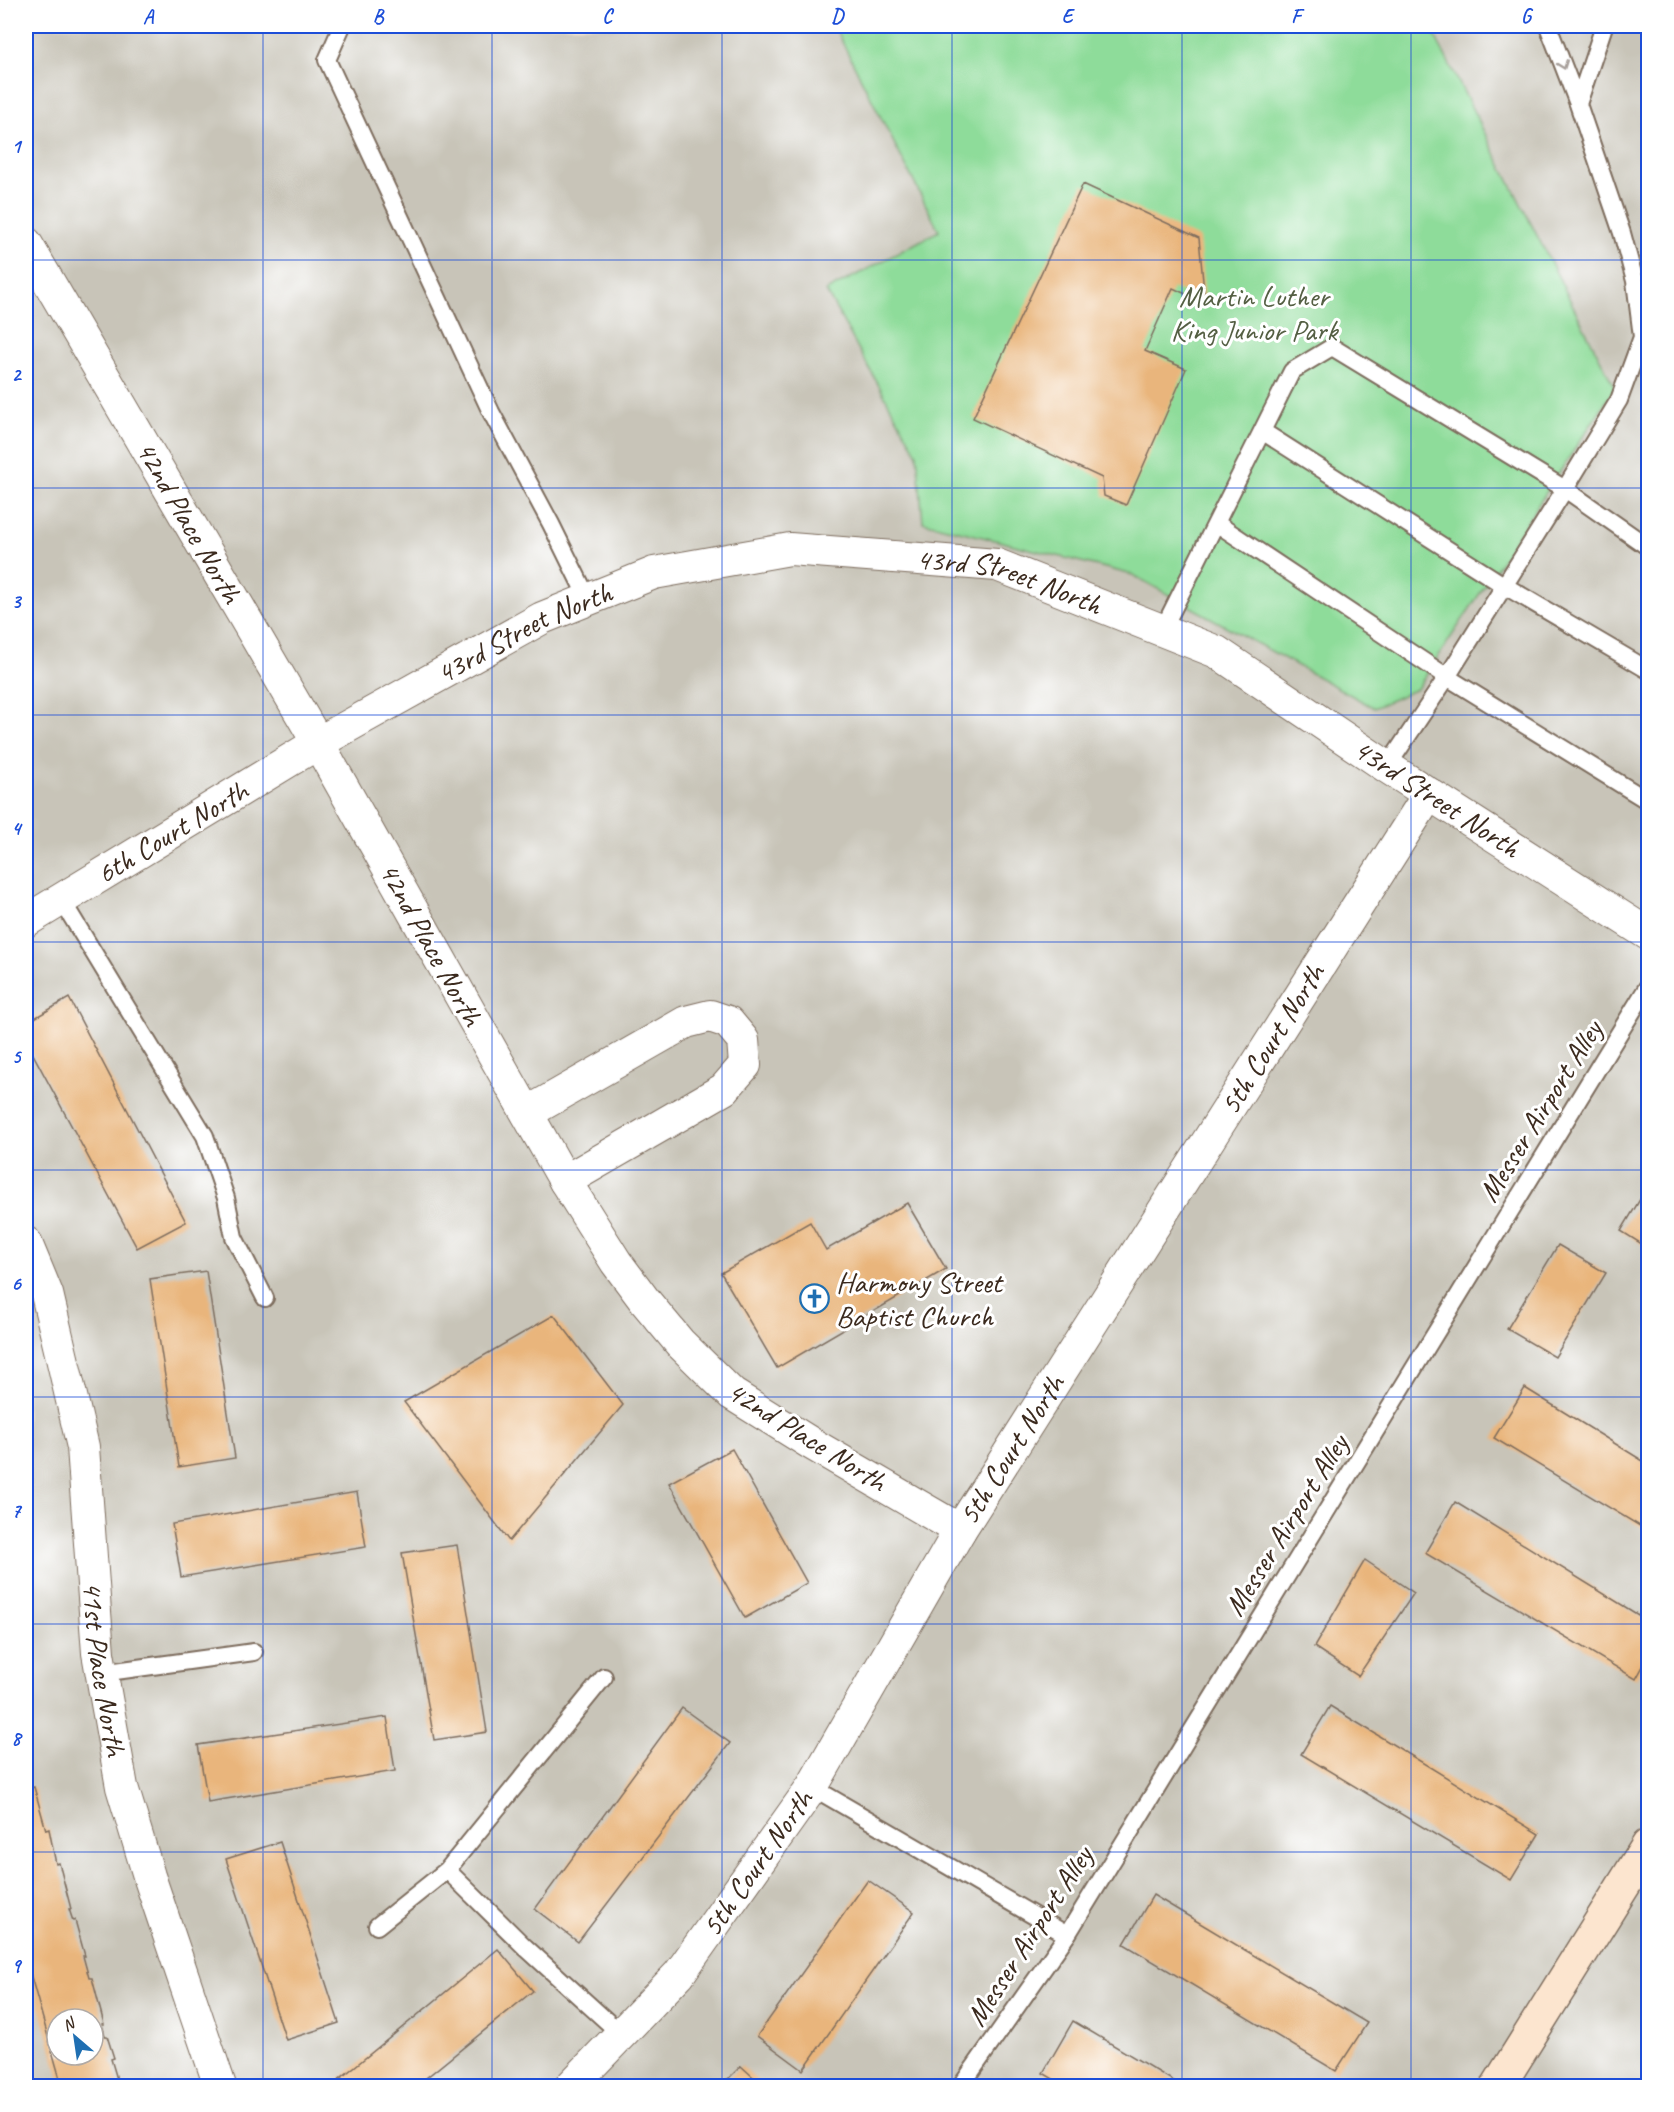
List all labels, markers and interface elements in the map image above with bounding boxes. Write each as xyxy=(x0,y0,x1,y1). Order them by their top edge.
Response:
text: A xyxy=(143,4,155,29)
text: B xyxy=(373,4,385,29)
text: C xyxy=(602,4,614,29)
text: D xyxy=(831,4,845,29)
text: E xyxy=(1062,4,1076,29)
text: F xyxy=(1291,4,1305,29)
text: G xyxy=(1521,4,1534,29)
one-way arrow xyxy=(1556,59,1568,70)
text: 1 xyxy=(12,134,23,159)
park label: Martin Luther King Junior Park xyxy=(1171,277,1339,349)
text: 2 xyxy=(12,362,23,387)
street label: 42nd Place North xyxy=(127,434,252,612)
street label: 43rd Street North xyxy=(915,540,1109,624)
street label: 43rd Street North xyxy=(429,572,619,692)
text: 3 xyxy=(12,589,23,614)
street label: 43rd Street North xyxy=(1346,730,1529,867)
street label: 6th Court North xyxy=(89,771,257,892)
text: 4 xyxy=(12,816,24,841)
street label: 42nd Place North xyxy=(370,855,493,1034)
street label: 5th Court North xyxy=(1211,955,1334,1121)
street label: Messer Airport Alley xyxy=(1469,1011,1612,1209)
text: 5 xyxy=(12,1044,23,1069)
place label: Harmony Street Baptist Church xyxy=(836,1263,1005,1335)
text: 6 xyxy=(11,1271,22,1296)
church icon: Harmony Street Baptist Church xyxy=(799,1283,831,1315)
street label: 5th Court North xyxy=(949,1366,1074,1532)
street label: 42nd Place North xyxy=(720,1372,896,1501)
street label: Messer Airport Alley xyxy=(1215,1425,1358,1623)
text: 7 xyxy=(12,1498,23,1523)
street label: 41st Place North xyxy=(74,1580,135,1761)
text: 8 xyxy=(12,1726,24,1751)
street label: 5th Court North xyxy=(693,1781,823,1944)
street label: Messer Airport Alley xyxy=(957,1837,1103,2033)
text: 9 xyxy=(12,1953,23,1978)
north arrow xyxy=(45,2007,105,2067)
text: N xyxy=(59,2012,80,2036)

